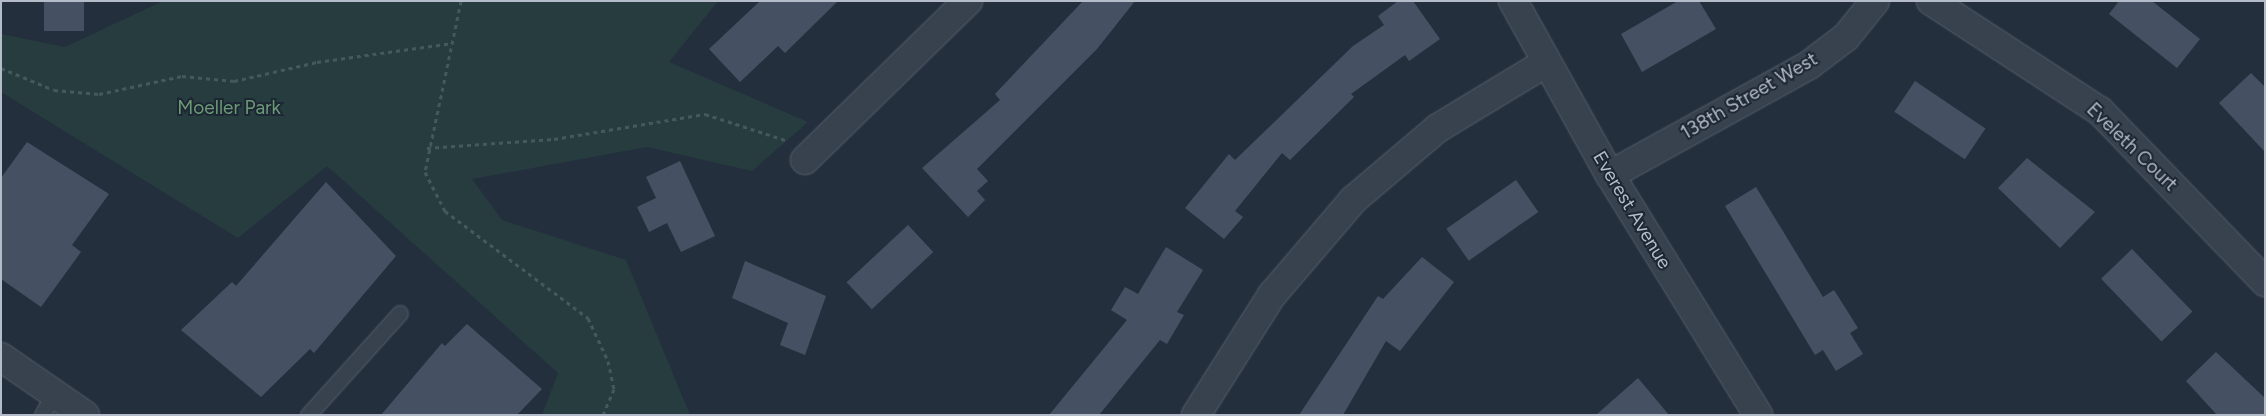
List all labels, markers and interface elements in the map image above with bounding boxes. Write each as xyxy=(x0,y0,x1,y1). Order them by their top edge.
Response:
street label: 138th Street West xyxy=(1677,48,1821,144)
park label: Moeller Park xyxy=(177,97,281,119)
street label: Eveleth Court xyxy=(2082,98,2182,196)
street label: Everest Avenue xyxy=(1588,147,1676,273)

